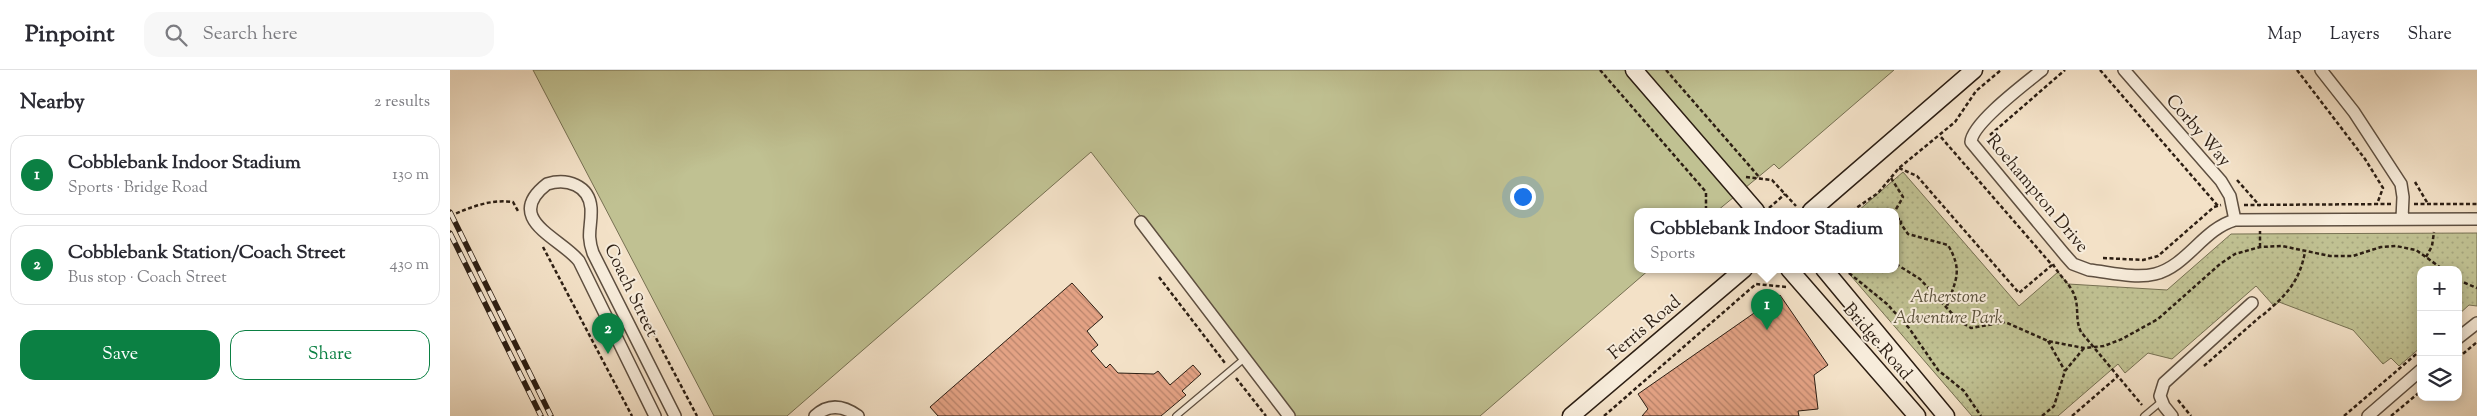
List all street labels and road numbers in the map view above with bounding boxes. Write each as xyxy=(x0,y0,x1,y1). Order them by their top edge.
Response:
street label: Corby Way xyxy=(2159,89,2236,173)
street label: Roehampton Drive xyxy=(1979,129,2094,259)
street label: Coach Street xyxy=(596,240,664,342)
street label: Ferris Road xyxy=(1603,290,1687,367)
street label: Bridge Road xyxy=(1836,298,1917,386)

